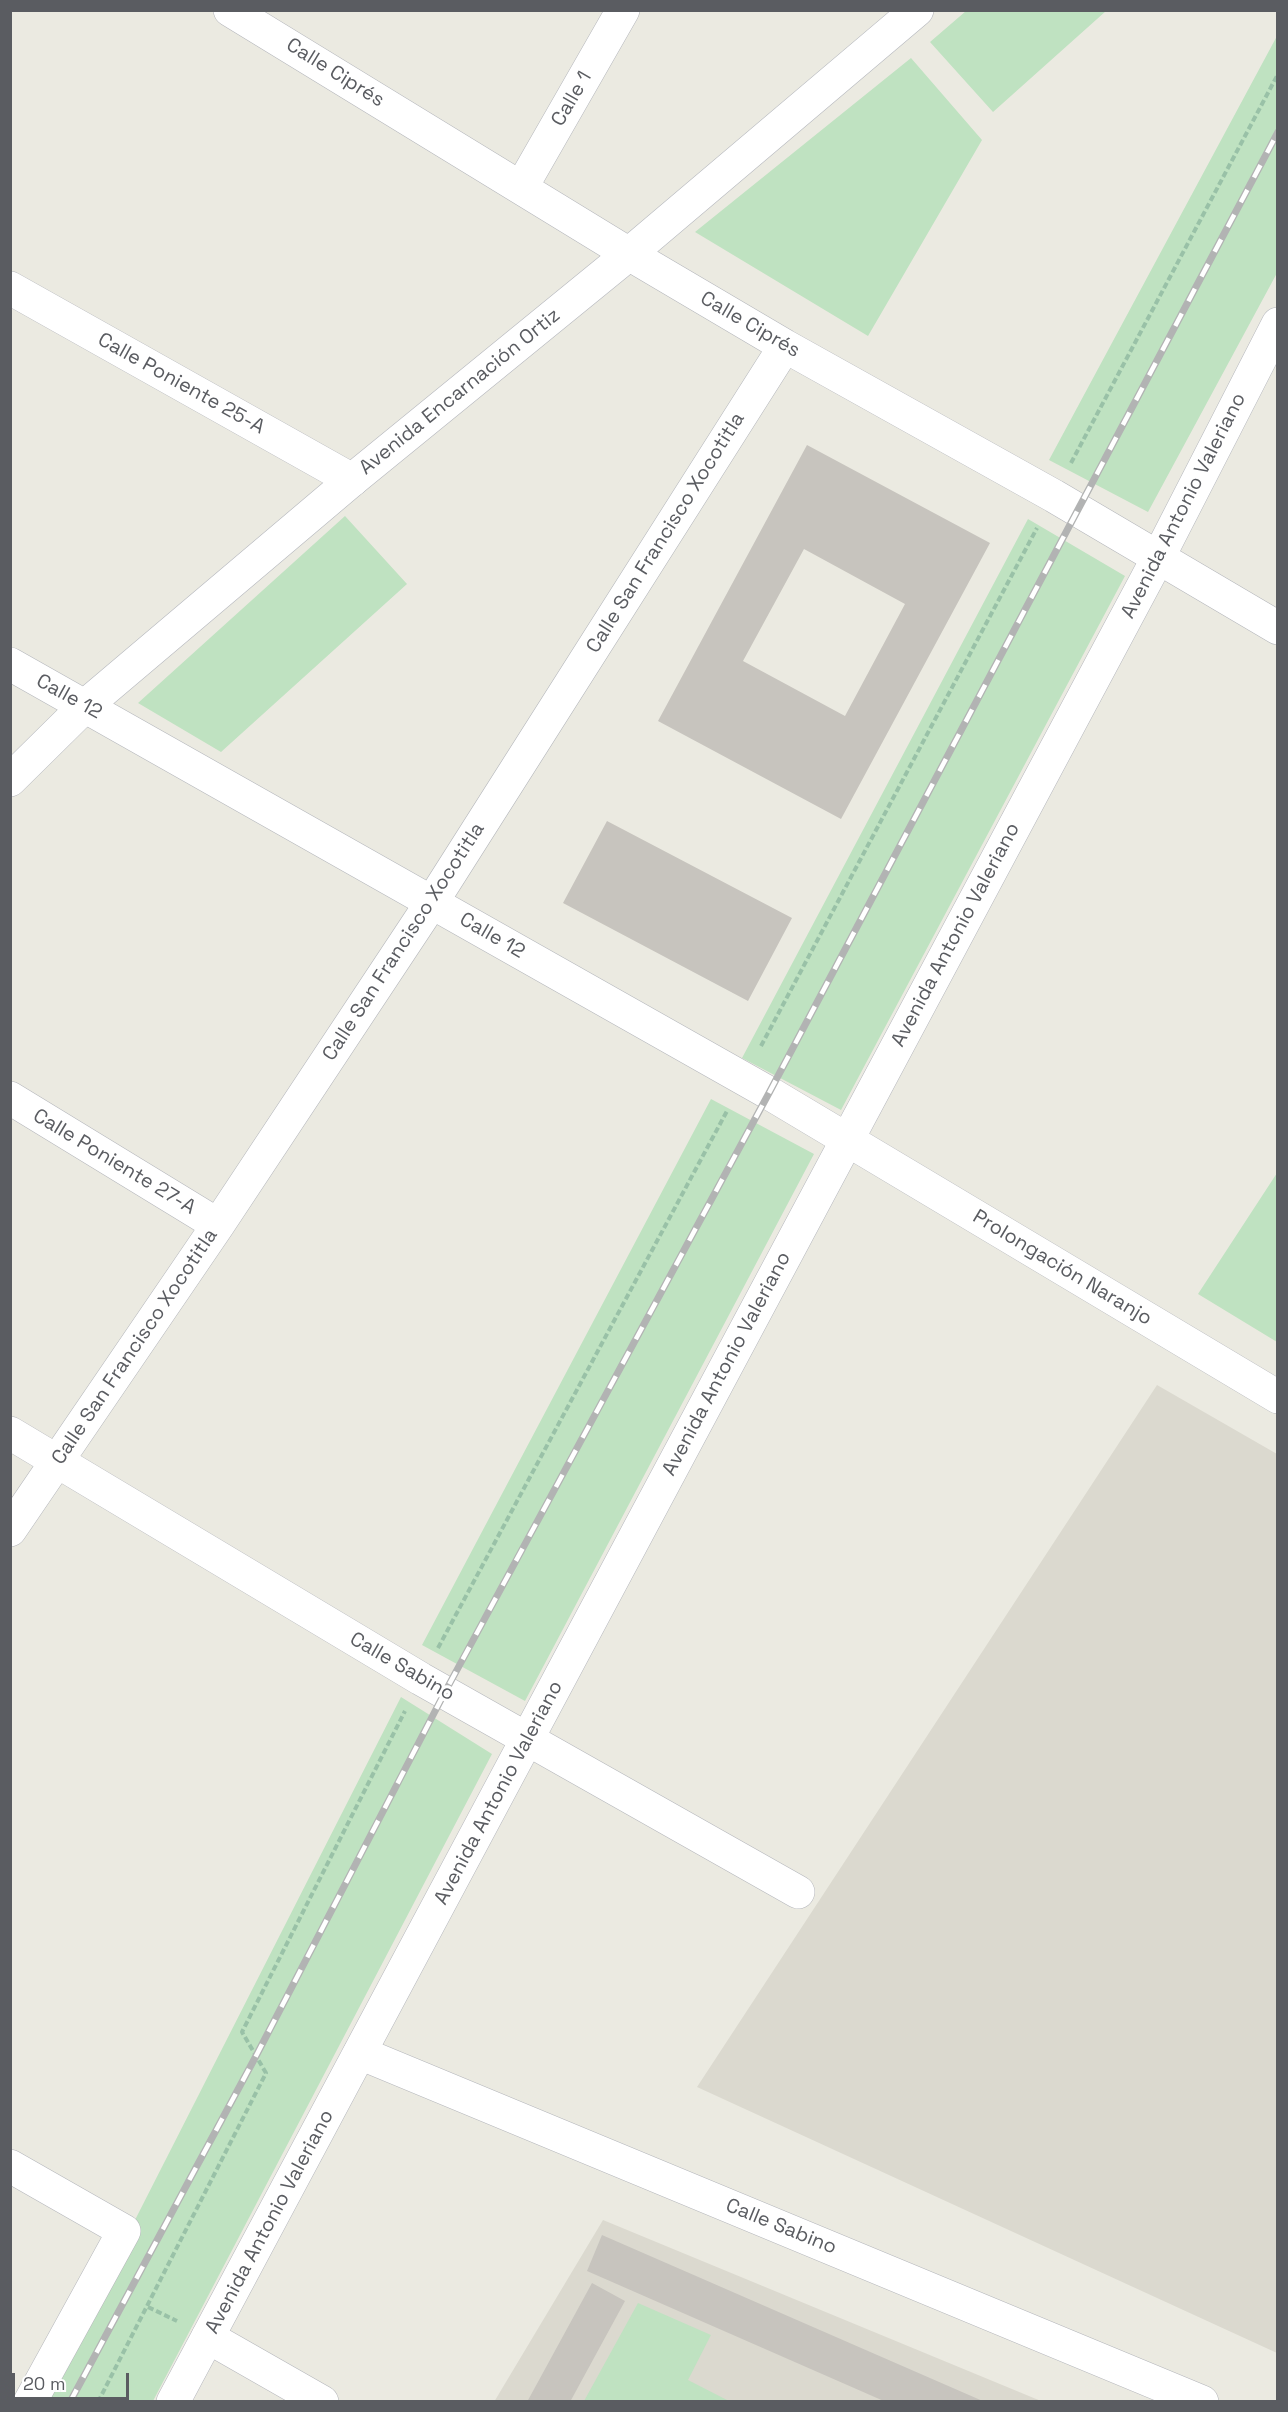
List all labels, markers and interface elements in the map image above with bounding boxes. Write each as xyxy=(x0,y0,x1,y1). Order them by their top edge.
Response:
street label: Calle Ciprés xyxy=(281,33,389,113)
street label: Calle 1 xyxy=(547,67,597,131)
street label: Calle Ciprés xyxy=(696,287,804,363)
street label: Avenida Encarnación Ortiz xyxy=(355,304,565,480)
street label: Calle Poniente 25-A xyxy=(93,328,269,440)
street label: Avenida Antonio Valeriano xyxy=(1117,389,1251,623)
street label: Calle San Francisco Xocotitla xyxy=(582,408,750,658)
street label: Calle 12 xyxy=(32,669,106,725)
street label: Calle San Francisco Xocotitla xyxy=(318,818,490,1066)
street label: Avenida Antonio Valeriano xyxy=(887,819,1025,1051)
street label: Calle 12 xyxy=(455,908,529,964)
street label: Calle Poniente 27-A xyxy=(28,1104,200,1220)
street label: Prolongación Naranjo xyxy=(968,1205,1156,1331)
street label: Calle San Francisco Xocotitla xyxy=(47,1225,223,1469)
street label: Avenida Antonio Valeriano xyxy=(658,1248,796,1480)
street label: Calle Sabino xyxy=(345,1627,459,1707)
street label: Avenida Antonio Valeriano xyxy=(430,1677,568,1909)
street label: Avenida Antonio Valeriano xyxy=(201,2106,339,2338)
street label: Calle Sabino xyxy=(722,2194,840,2260)
scale bar xyxy=(15,2361,132,2399)
text: 20 m xyxy=(23,2372,66,2395)

